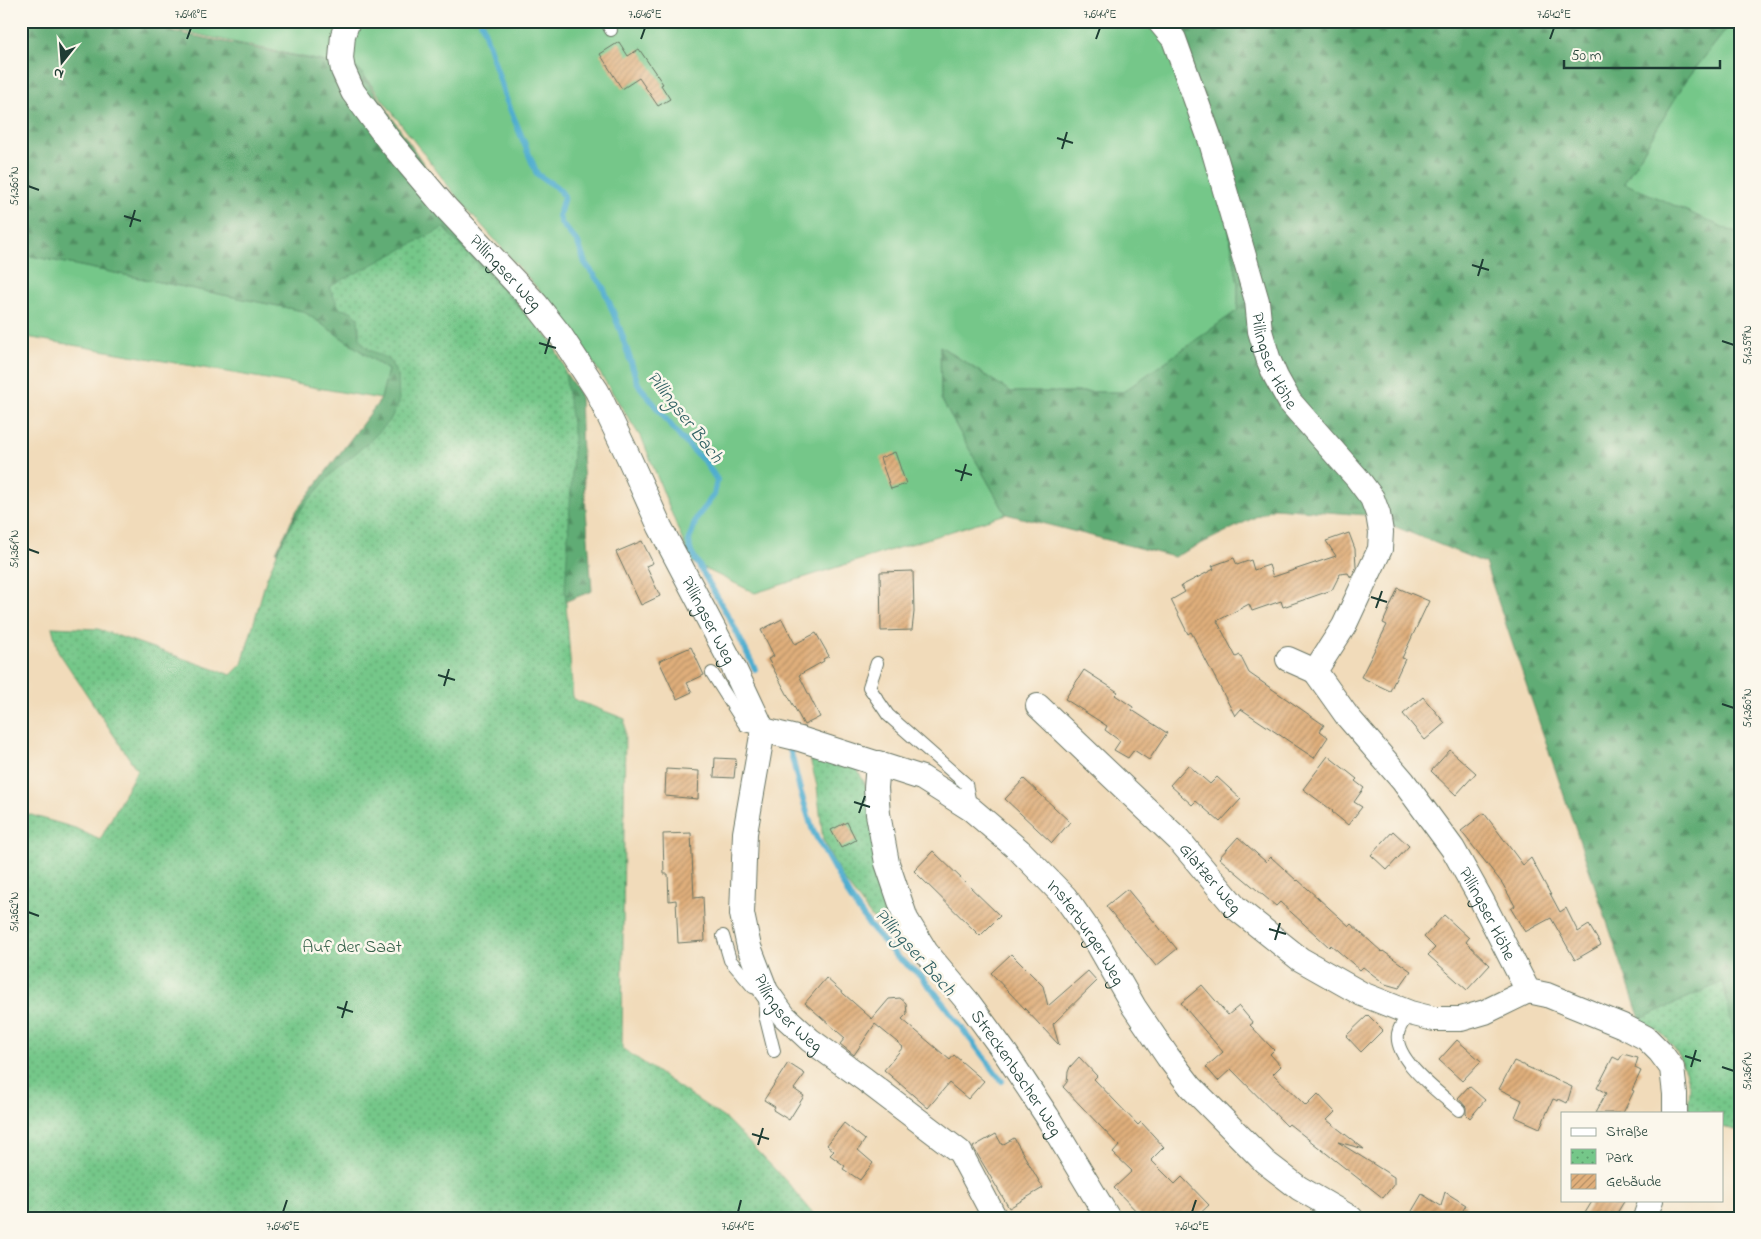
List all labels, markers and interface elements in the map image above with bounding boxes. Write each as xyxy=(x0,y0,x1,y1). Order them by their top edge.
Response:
text: 7.648°E xyxy=(175,6,207,24)
text: 7.646°E xyxy=(628,6,662,24)
text: 7.644°E xyxy=(1083,6,1117,24)
text: 7.642°E xyxy=(1537,6,1571,24)
north arrow xyxy=(38,38,88,88)
scale bar xyxy=(1564,38,1720,70)
text: 50 m xyxy=(1571,45,1602,67)
text: N xyxy=(51,62,66,84)
text: 51.360°N xyxy=(6,166,24,206)
street label: Pillingser Weg xyxy=(462,229,547,317)
street label: Pillingser Höhe xyxy=(1243,311,1303,417)
text: 51.359°N xyxy=(1739,325,1757,365)
water label: Pillingser Bach xyxy=(639,366,729,471)
text: 51.361°N xyxy=(6,530,24,568)
street label: Pillingser Weg xyxy=(673,572,741,670)
text: 51.360°N xyxy=(1739,688,1757,728)
street label: Glatzer Weg xyxy=(1172,838,1247,921)
street label: Pillingser Höhe xyxy=(1451,863,1522,966)
street label: Insterburger Weg xyxy=(1040,874,1130,991)
text: 51.362°N xyxy=(6,892,24,932)
water label: Pillingser Bach xyxy=(866,903,962,1004)
park label: Auf der Saat xyxy=(302,935,402,961)
street label: Pillingser Weg xyxy=(746,971,827,1061)
street label: Streckenbacher Weg xyxy=(963,1005,1067,1143)
text: 51.361°N xyxy=(1739,1052,1757,1090)
legend xyxy=(1561,1112,1724,1202)
text: Straße xyxy=(1606,1121,1648,1143)
text: Park xyxy=(1606,1147,1634,1169)
text: Gebäude xyxy=(1606,1171,1662,1193)
text: 7.646°E xyxy=(266,1218,300,1236)
text: 7.644°E xyxy=(721,1218,755,1236)
text: 7.642°E xyxy=(1175,1218,1209,1236)

